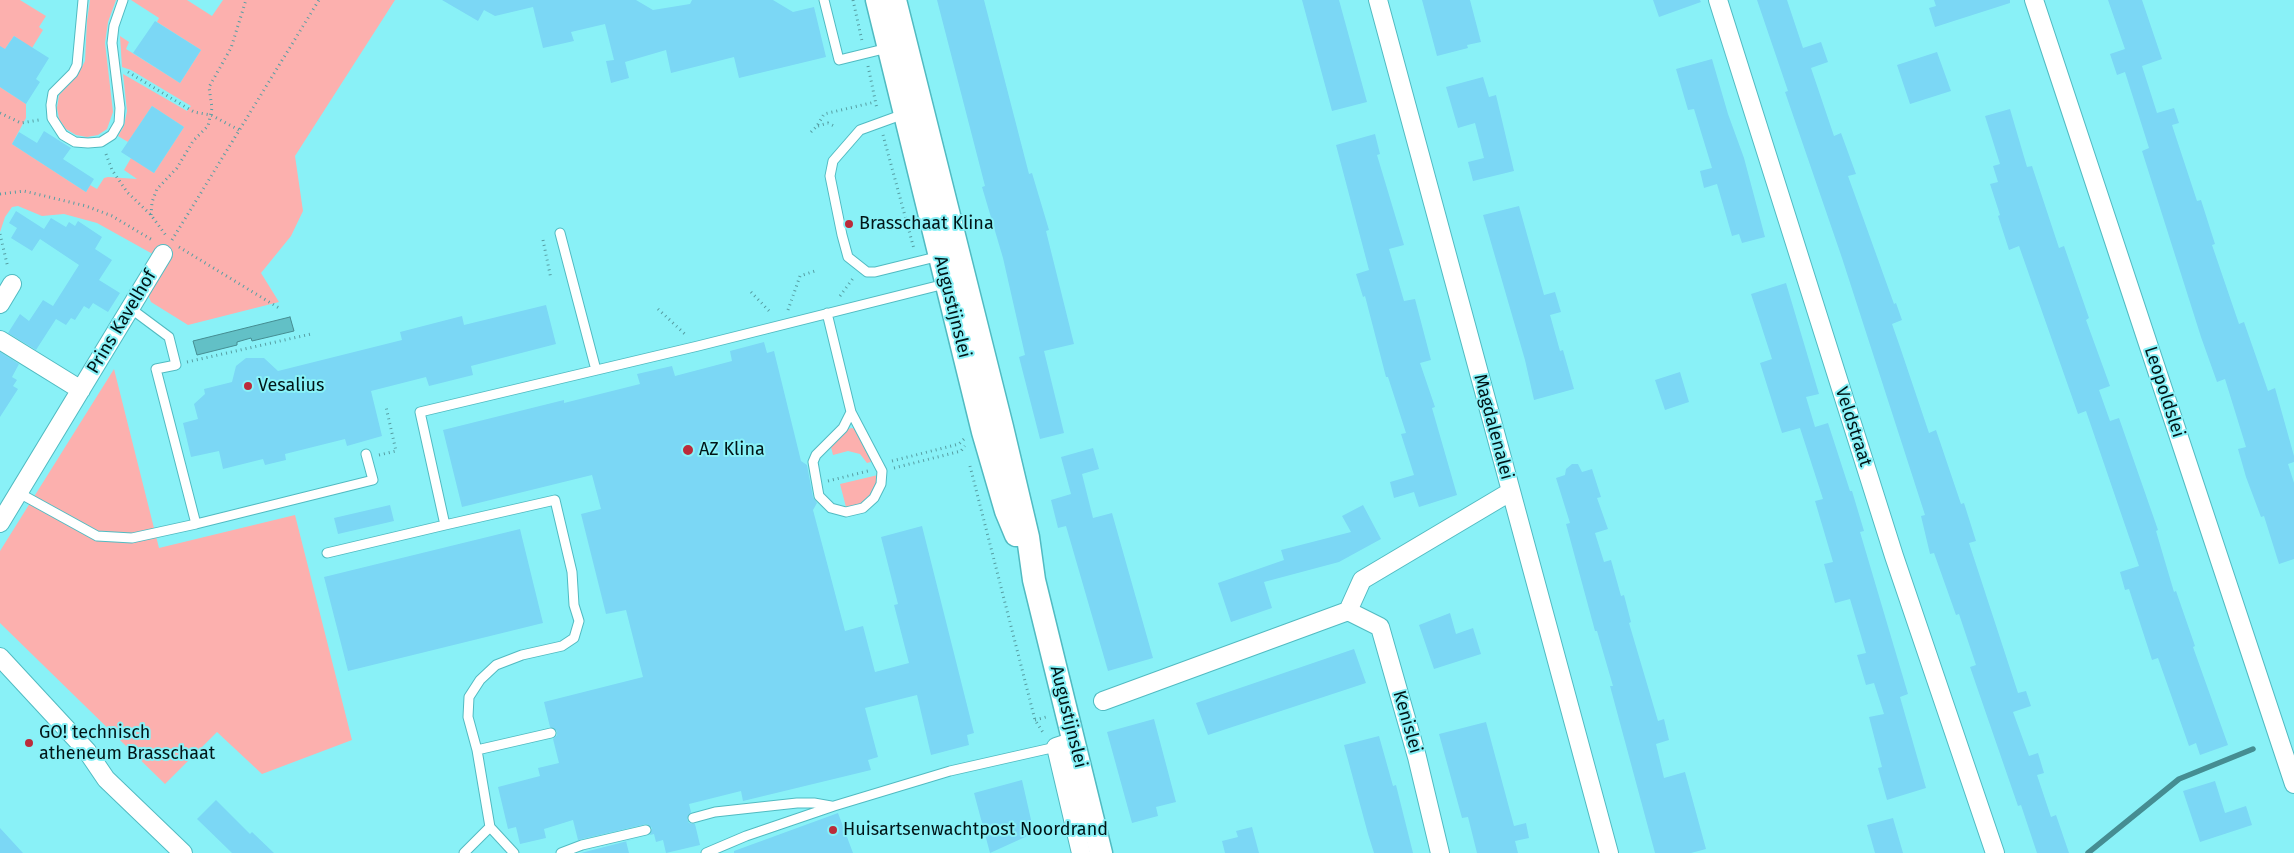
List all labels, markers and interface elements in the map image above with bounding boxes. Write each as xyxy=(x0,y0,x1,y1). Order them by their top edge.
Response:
place label: Brasschaat Klina xyxy=(859,213,994,235)
marker: Brasschaat Klina xyxy=(843,218,855,230)
street label: Augustijnslei xyxy=(929,254,975,360)
street label: Prins Kavelhof xyxy=(83,266,161,378)
street label: Leopoldslei xyxy=(2139,344,2189,440)
street label: Magdalenalei xyxy=(1469,372,1517,482)
place label: Vesalius xyxy=(258,375,324,397)
marker: Vesalius xyxy=(242,380,254,392)
street label: Veldstraat xyxy=(1830,384,1876,470)
place label: AZ Klina xyxy=(699,439,765,461)
marker: AZ Klina xyxy=(681,443,695,457)
street label: Augustijnslei xyxy=(1045,664,1091,770)
street label: Kenislei xyxy=(1388,688,1426,756)
place label: GO! technisch atheneum Brasschaat xyxy=(39,722,215,764)
marker: GO! technisch atheneum Brasschaat xyxy=(23,737,35,749)
place label: Huisartsenwachtpost Noordrand xyxy=(843,819,1108,841)
marker: Huisartsenwachtpost Noordrand xyxy=(827,824,839,836)

